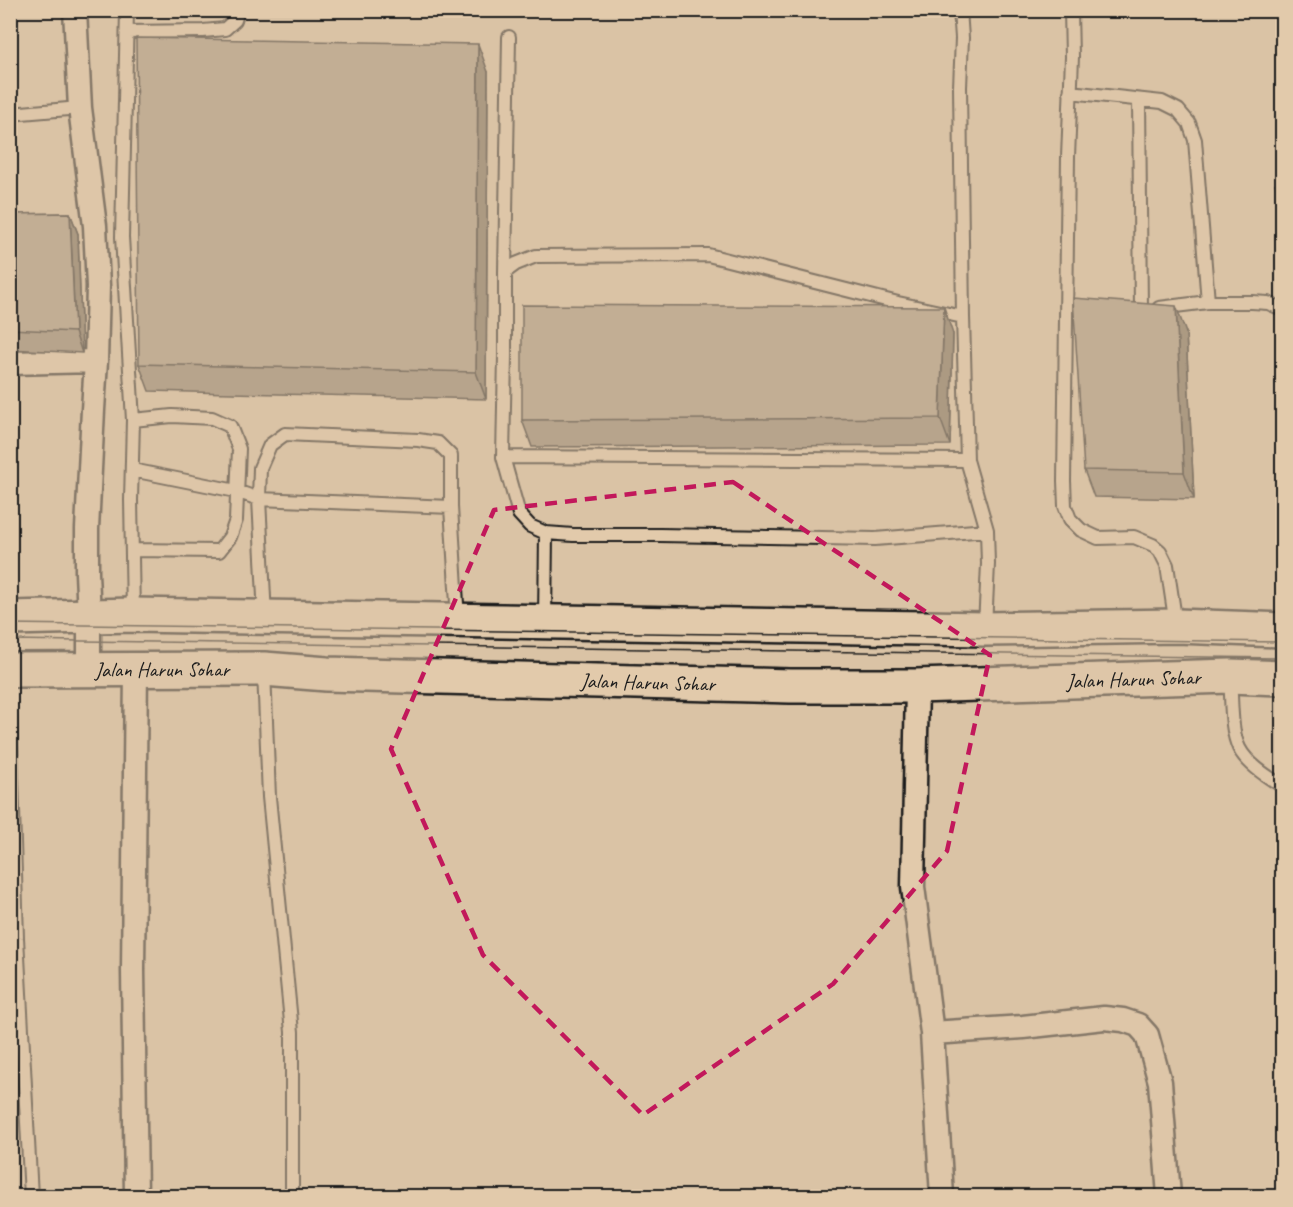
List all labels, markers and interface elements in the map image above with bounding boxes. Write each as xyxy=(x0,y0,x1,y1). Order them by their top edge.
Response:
street label: Jalan Harun Sohar xyxy=(94,656,231,683)
street label: Jalan Harun Sohar xyxy=(1065,664,1203,694)
street label: Jalan Harun Sohar xyxy=(579,668,717,697)

